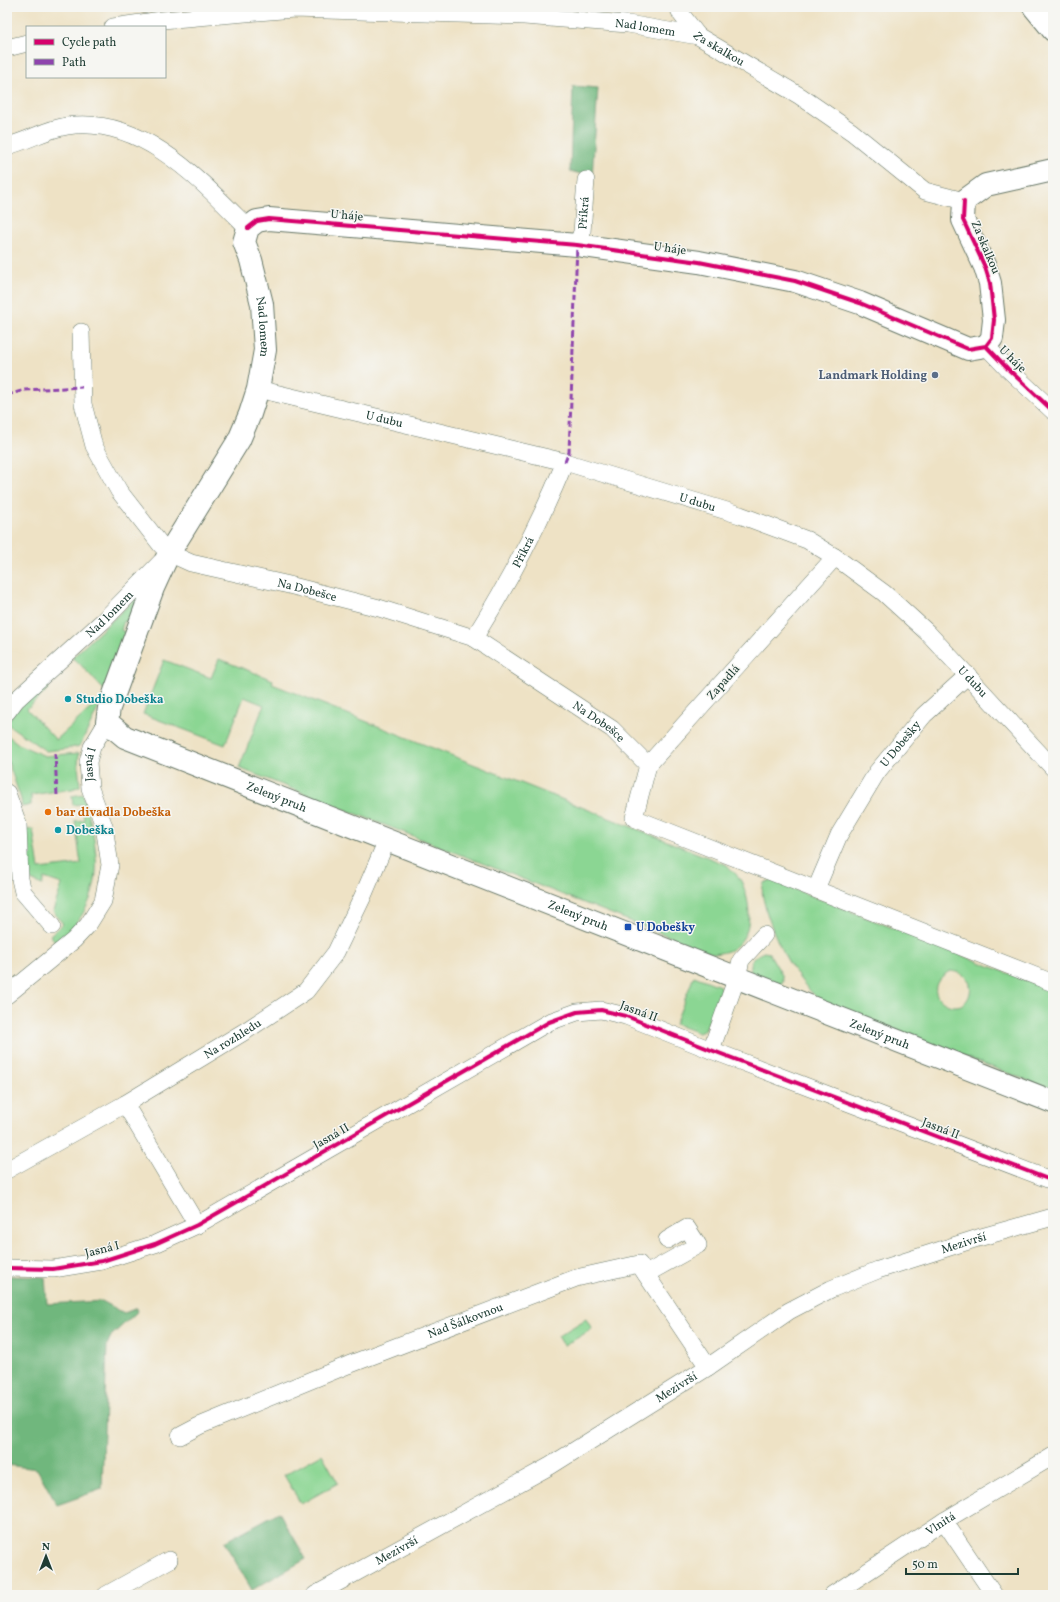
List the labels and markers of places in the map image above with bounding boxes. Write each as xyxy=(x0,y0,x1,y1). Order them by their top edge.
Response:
place label: Landmark Holding xyxy=(818,368,927,384)
marker: Landmark Holding xyxy=(930,370,940,380)
place label: Studio Dobeška xyxy=(76,692,164,708)
marker: Studio Dobeška xyxy=(63,694,73,704)
place label: bar divadla Dobeška xyxy=(56,805,172,821)
marker: bar divadla Dobeška xyxy=(43,807,53,817)
place label: Dobeška xyxy=(66,823,115,839)
marker: Dobeška xyxy=(53,825,63,835)
place label: U Dobešky xyxy=(636,920,695,936)
marker: U Dobešky xyxy=(623,922,633,932)

